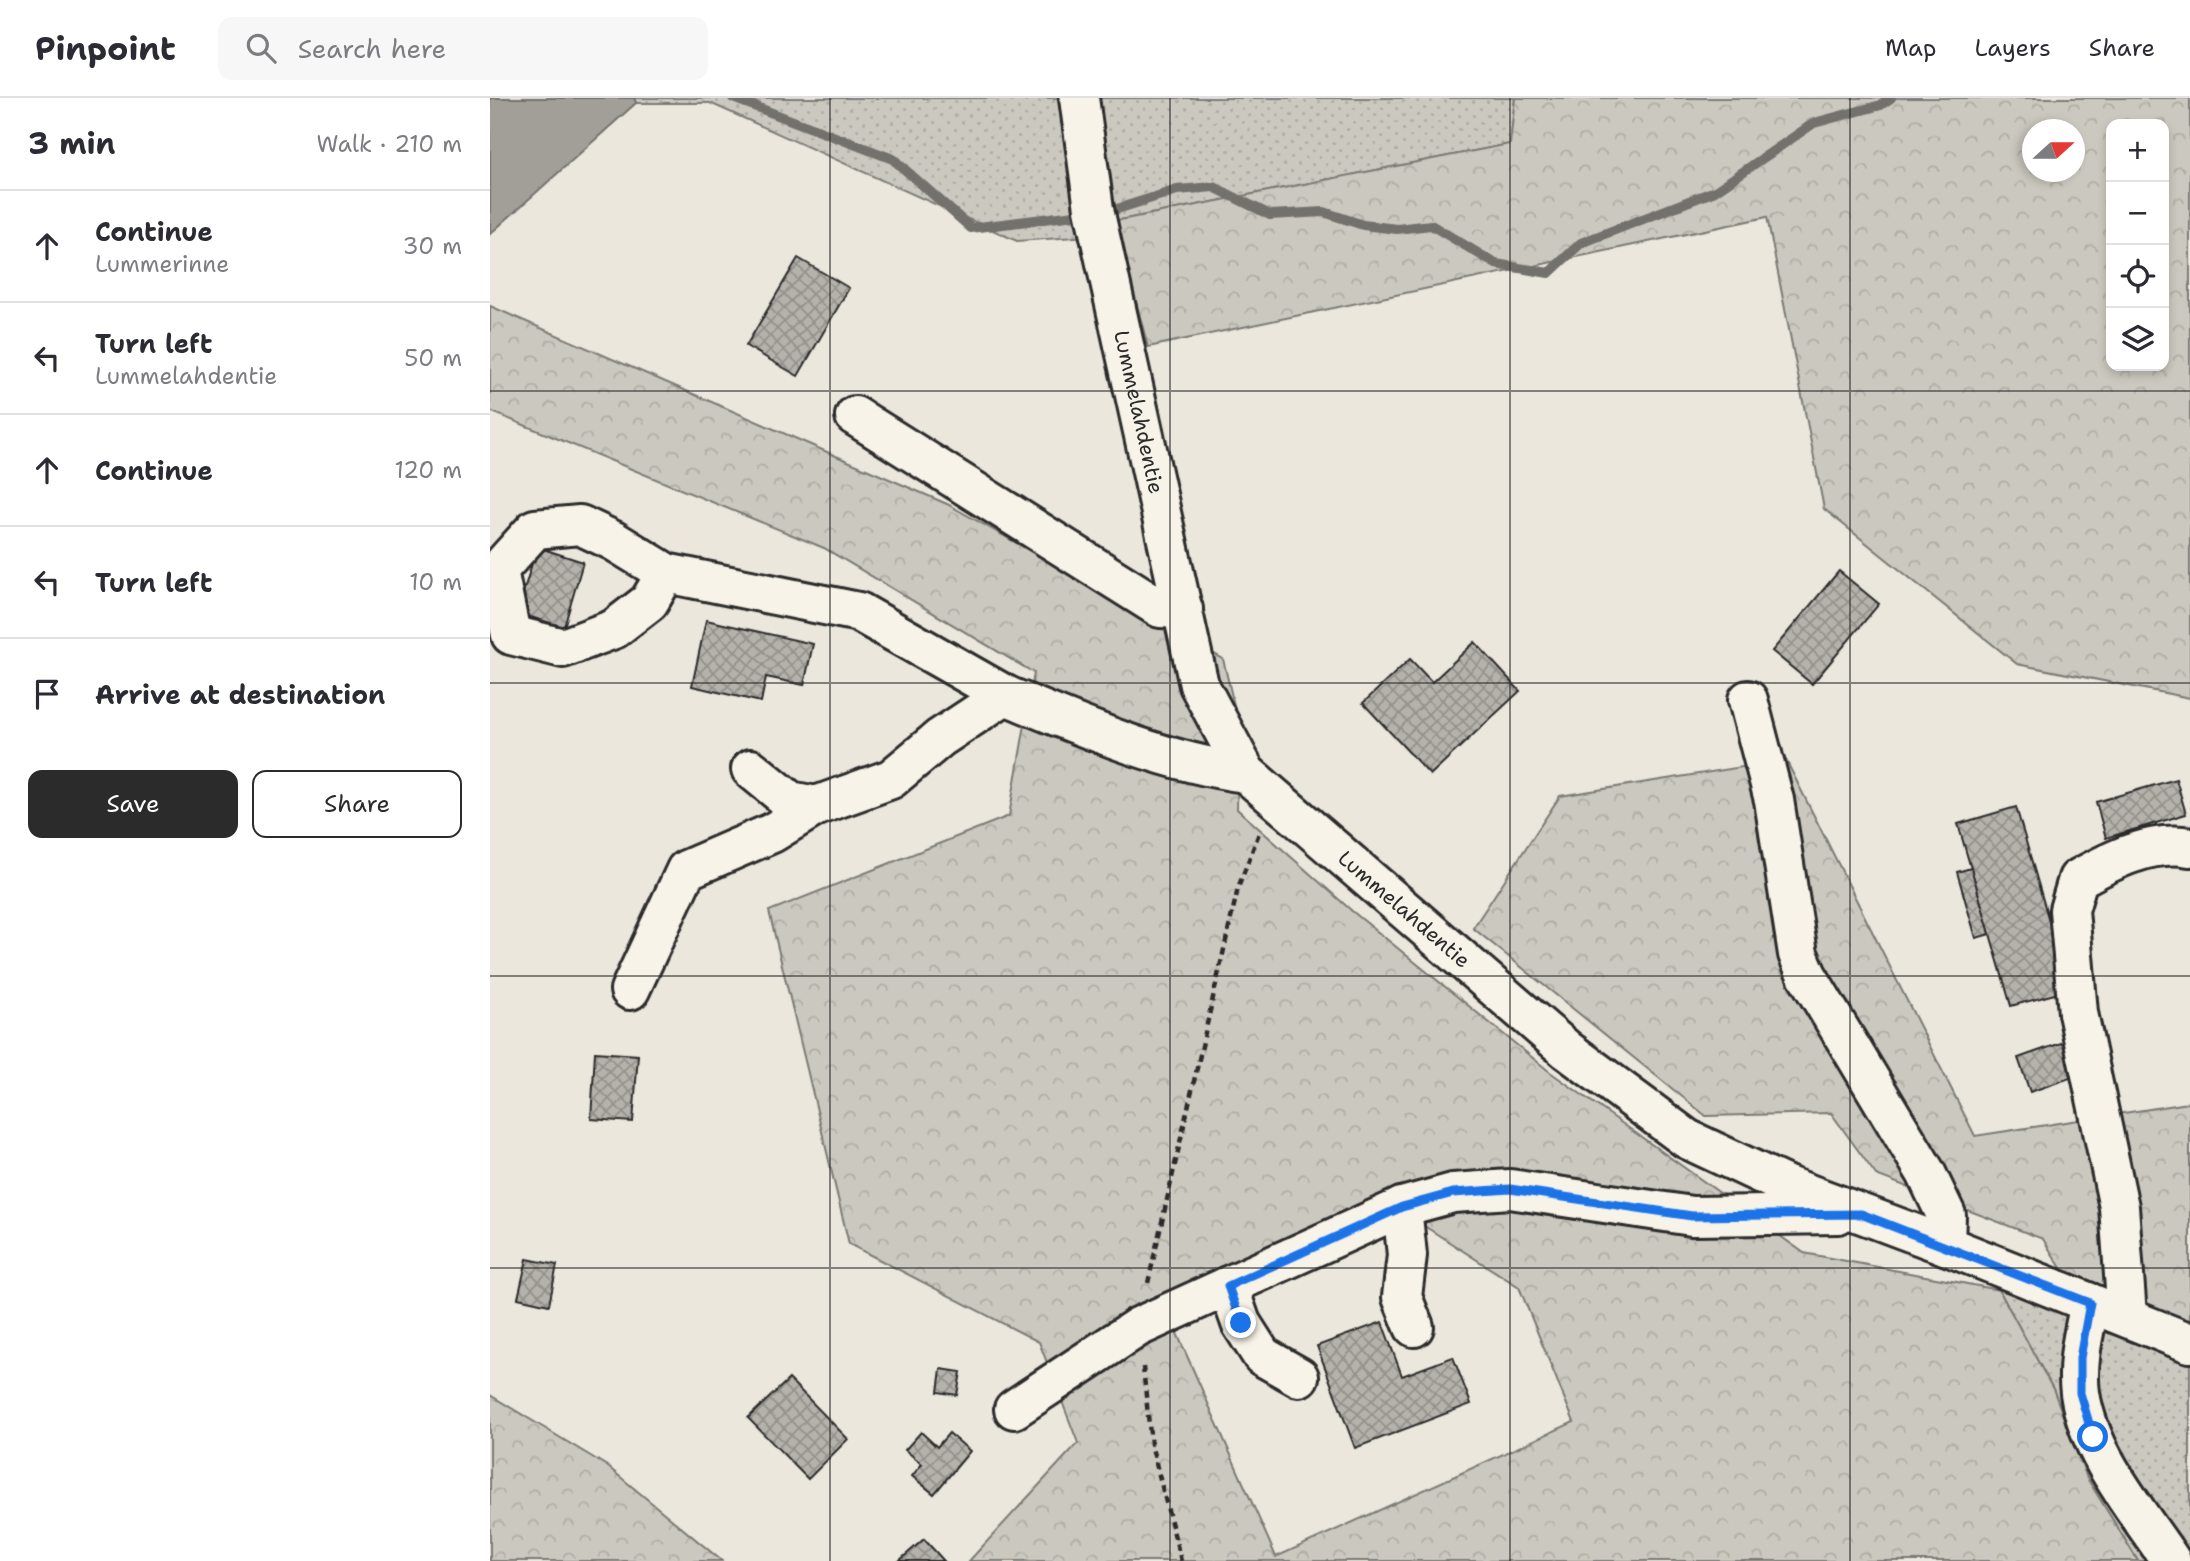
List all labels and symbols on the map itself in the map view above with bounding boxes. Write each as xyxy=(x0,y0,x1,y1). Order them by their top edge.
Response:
north arrow xyxy=(2022,119,2085,182)
street label: Lummelahdentie xyxy=(1107,328,1170,496)
street label: Lummelahdentie xyxy=(1332,844,1476,974)
route end xyxy=(1225,1307,1256,1338)
route start xyxy=(2077,1421,2108,1452)

